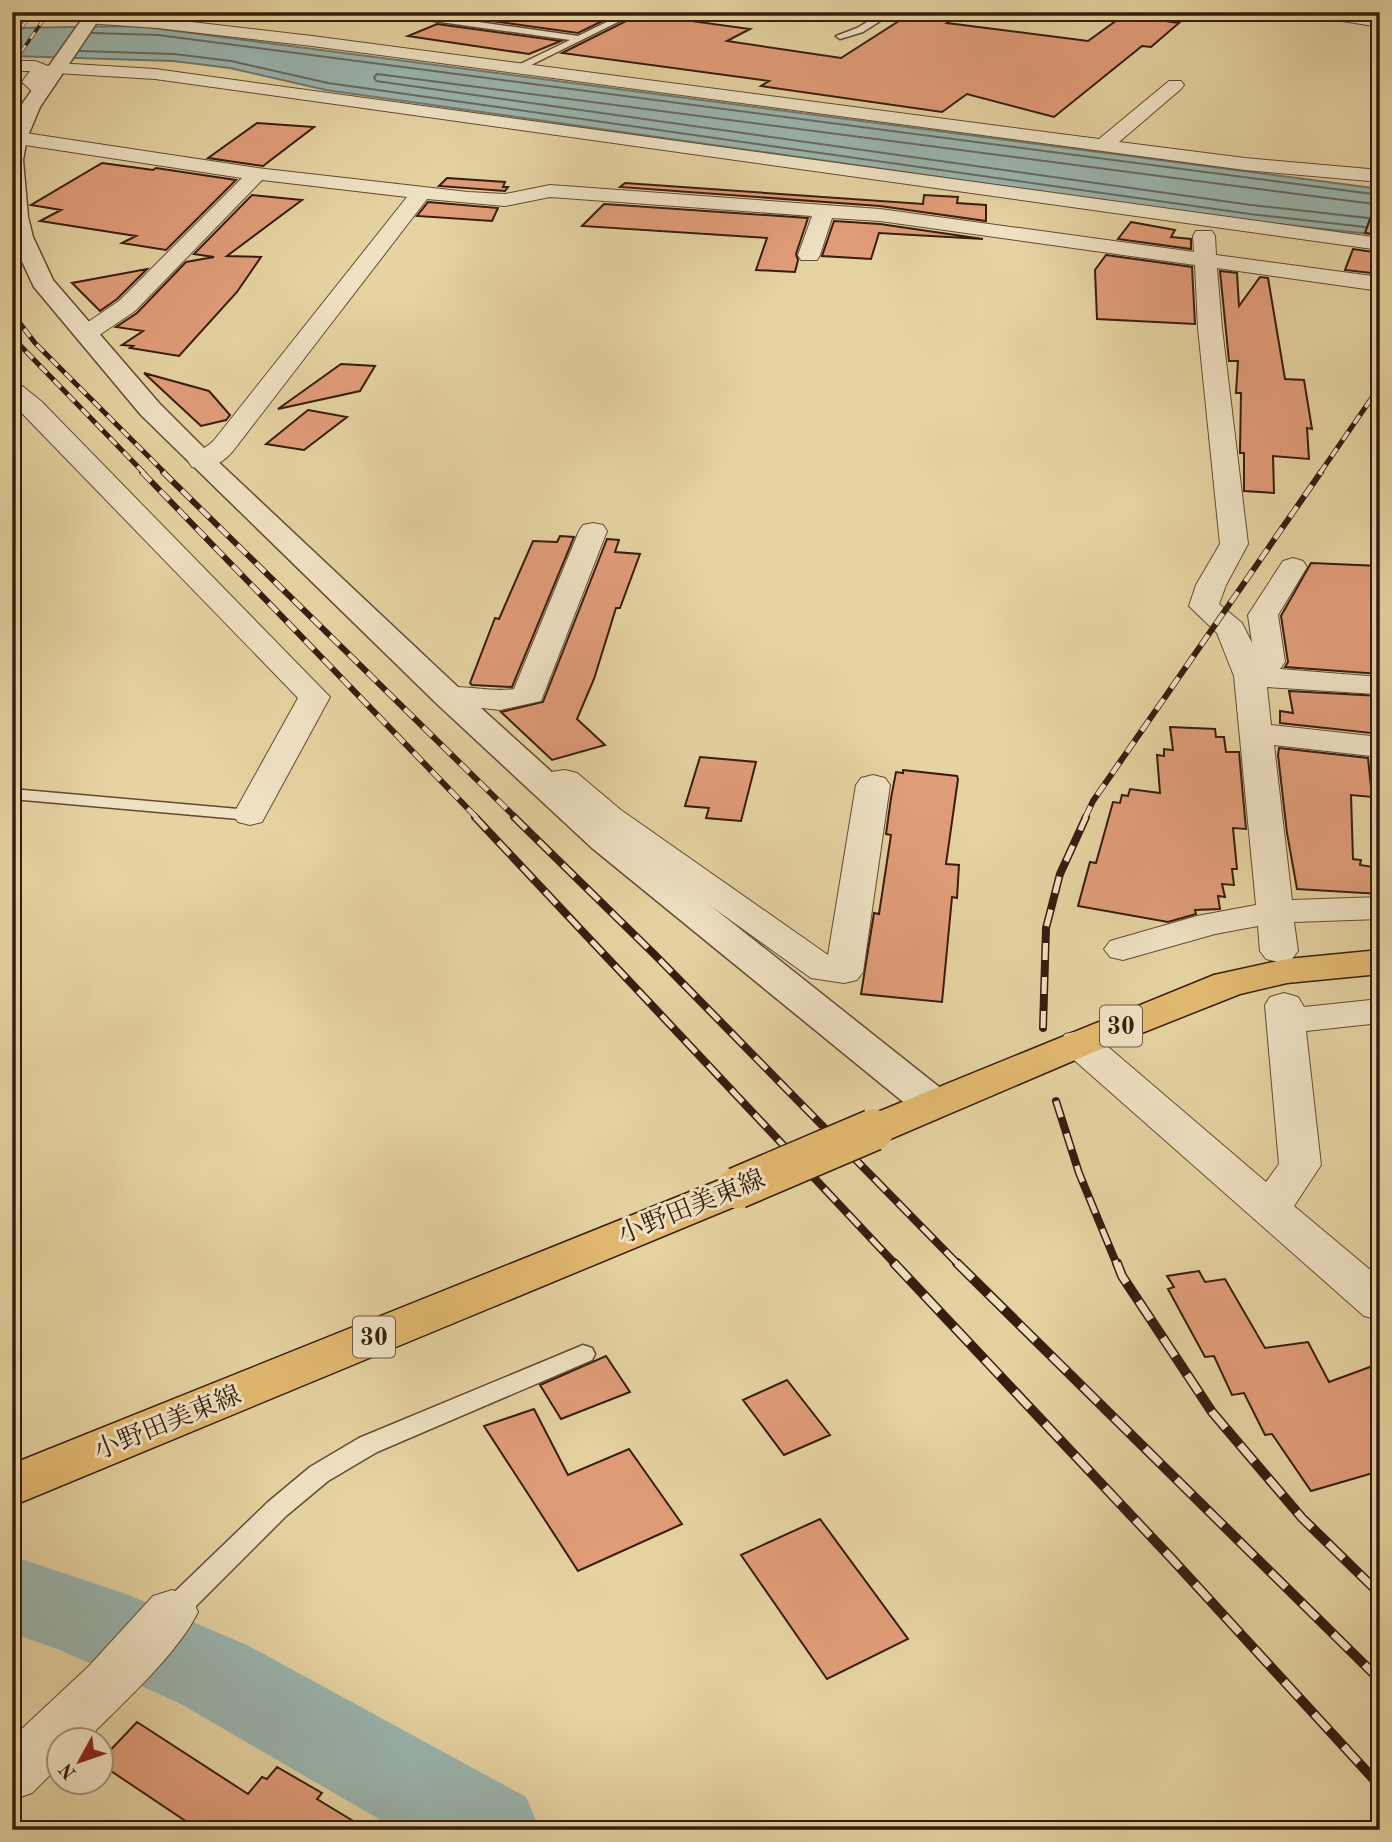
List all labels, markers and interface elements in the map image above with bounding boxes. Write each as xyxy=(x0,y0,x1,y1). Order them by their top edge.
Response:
road number: 30 xyxy=(1100,1006,1142,1046)
street label: 小野田美東線 xyxy=(614,1165,769,1249)
road number: 30 xyxy=(353,1316,395,1358)
street label: 小野田美東線 xyxy=(90,1381,245,1465)
north arrow xyxy=(46,1727,116,1797)
text: N xyxy=(57,1758,81,1782)

